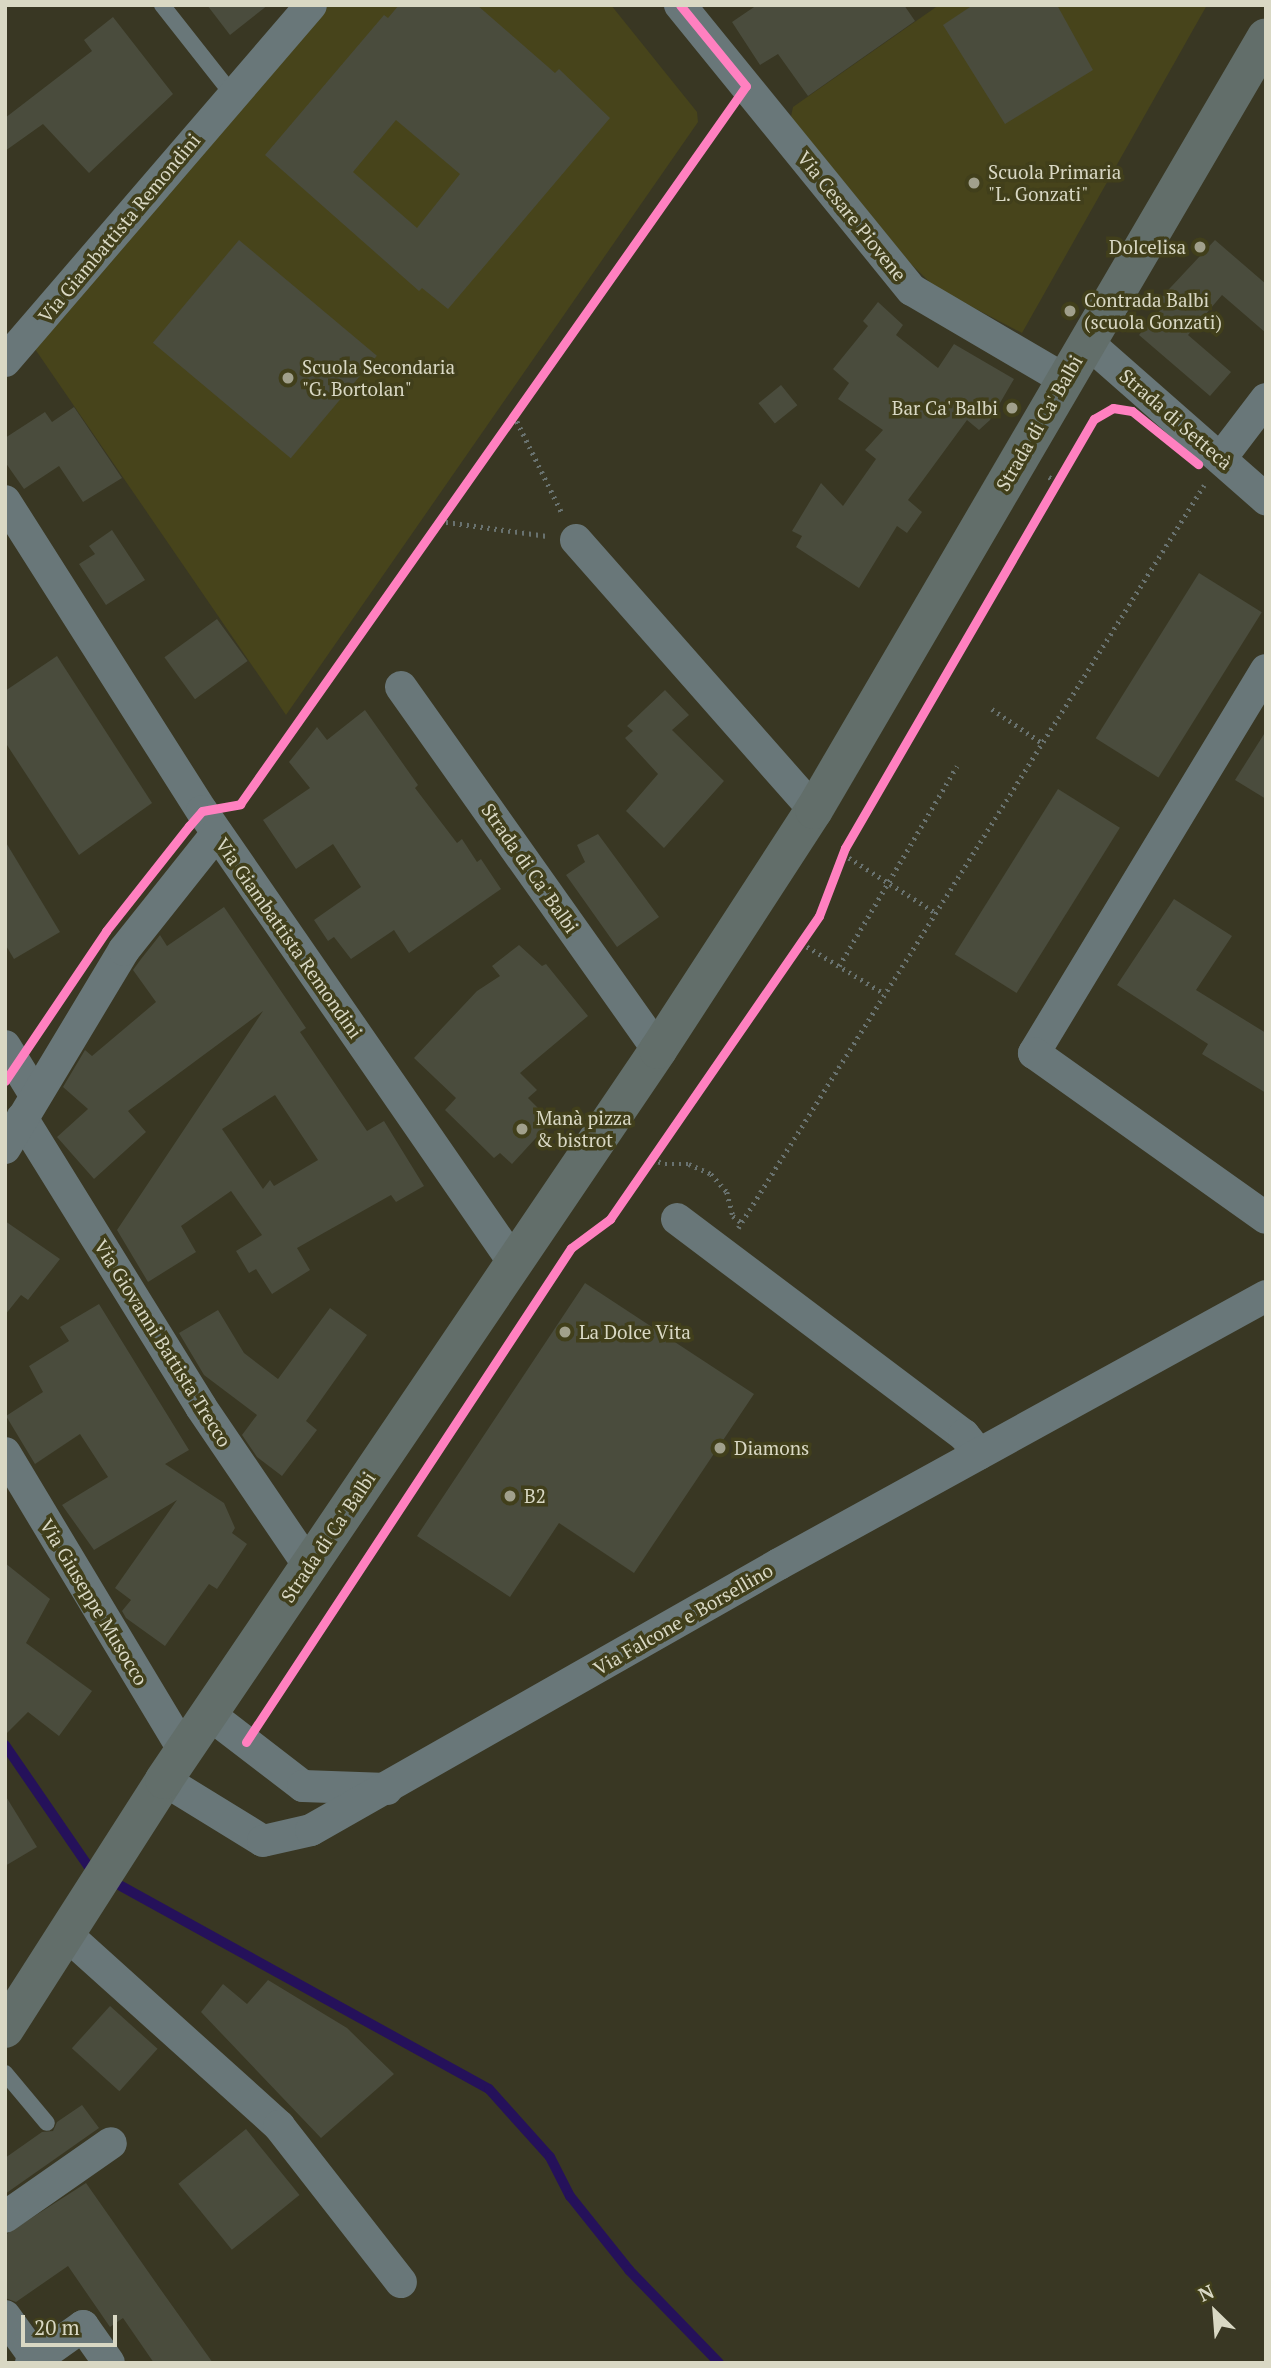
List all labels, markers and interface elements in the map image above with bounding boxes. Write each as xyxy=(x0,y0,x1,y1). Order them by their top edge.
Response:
street label: Via Giambattista Remondini xyxy=(33,129,205,327)
street label: Via Cesare Piovene xyxy=(793,146,911,286)
place label: Scuola Primaria "L. Gonzati" xyxy=(988,161,1121,205)
marker: Scuola Primaria "L. Gonzati" xyxy=(966,175,982,191)
place label: Dolcelisa xyxy=(1109,236,1186,258)
marker: Dolcelisa xyxy=(1192,239,1208,255)
place label: Contrada Balbi (scuola Gonzati) xyxy=(1084,289,1222,333)
marker: Contrada Balbi (scuola Gonzati) xyxy=(1062,303,1078,319)
street label: Strada di Ca' Balbi xyxy=(991,351,1087,495)
place label: Scuola Secondaria "G. Bortolan" xyxy=(302,356,455,400)
street label: Strada di Settecà xyxy=(1115,364,1237,474)
marker: Scuola Secondaria "G. Bortolan" xyxy=(280,370,296,386)
place label: Bar Ca' Balbi xyxy=(891,397,998,419)
marker: Bar Ca' Balbi xyxy=(1004,400,1020,416)
street label: Strada di Ca' Balbi xyxy=(477,799,583,937)
street label: Via Giambattista Remondini xyxy=(211,833,367,1043)
place label: Manà pizza & bistrot xyxy=(536,1107,632,1151)
marker: Manà pizza & bistrot xyxy=(514,1121,530,1137)
street label: Via Giovanni Battista Trecco xyxy=(90,1235,236,1451)
place label: La Dolce Vita xyxy=(579,1321,691,1343)
marker: La Dolce Vita xyxy=(557,1324,573,1340)
place label: Diamons xyxy=(734,1437,809,1459)
marker: Diamons xyxy=(712,1440,728,1456)
street label: Strada di Ca' Balbi xyxy=(276,1467,380,1607)
place label: B2 xyxy=(524,1485,546,1507)
marker: B2 xyxy=(502,1488,518,1504)
street label: Via Giuseppe Musocco xyxy=(35,1515,153,1689)
street label: Via Falcone e Borsellino xyxy=(589,1558,777,1680)
north arrow xyxy=(1180,2277,1250,2347)
text: N xyxy=(1194,2278,1218,2307)
scale bar xyxy=(24,2302,121,2346)
text: 20 m xyxy=(34,2313,80,2341)

